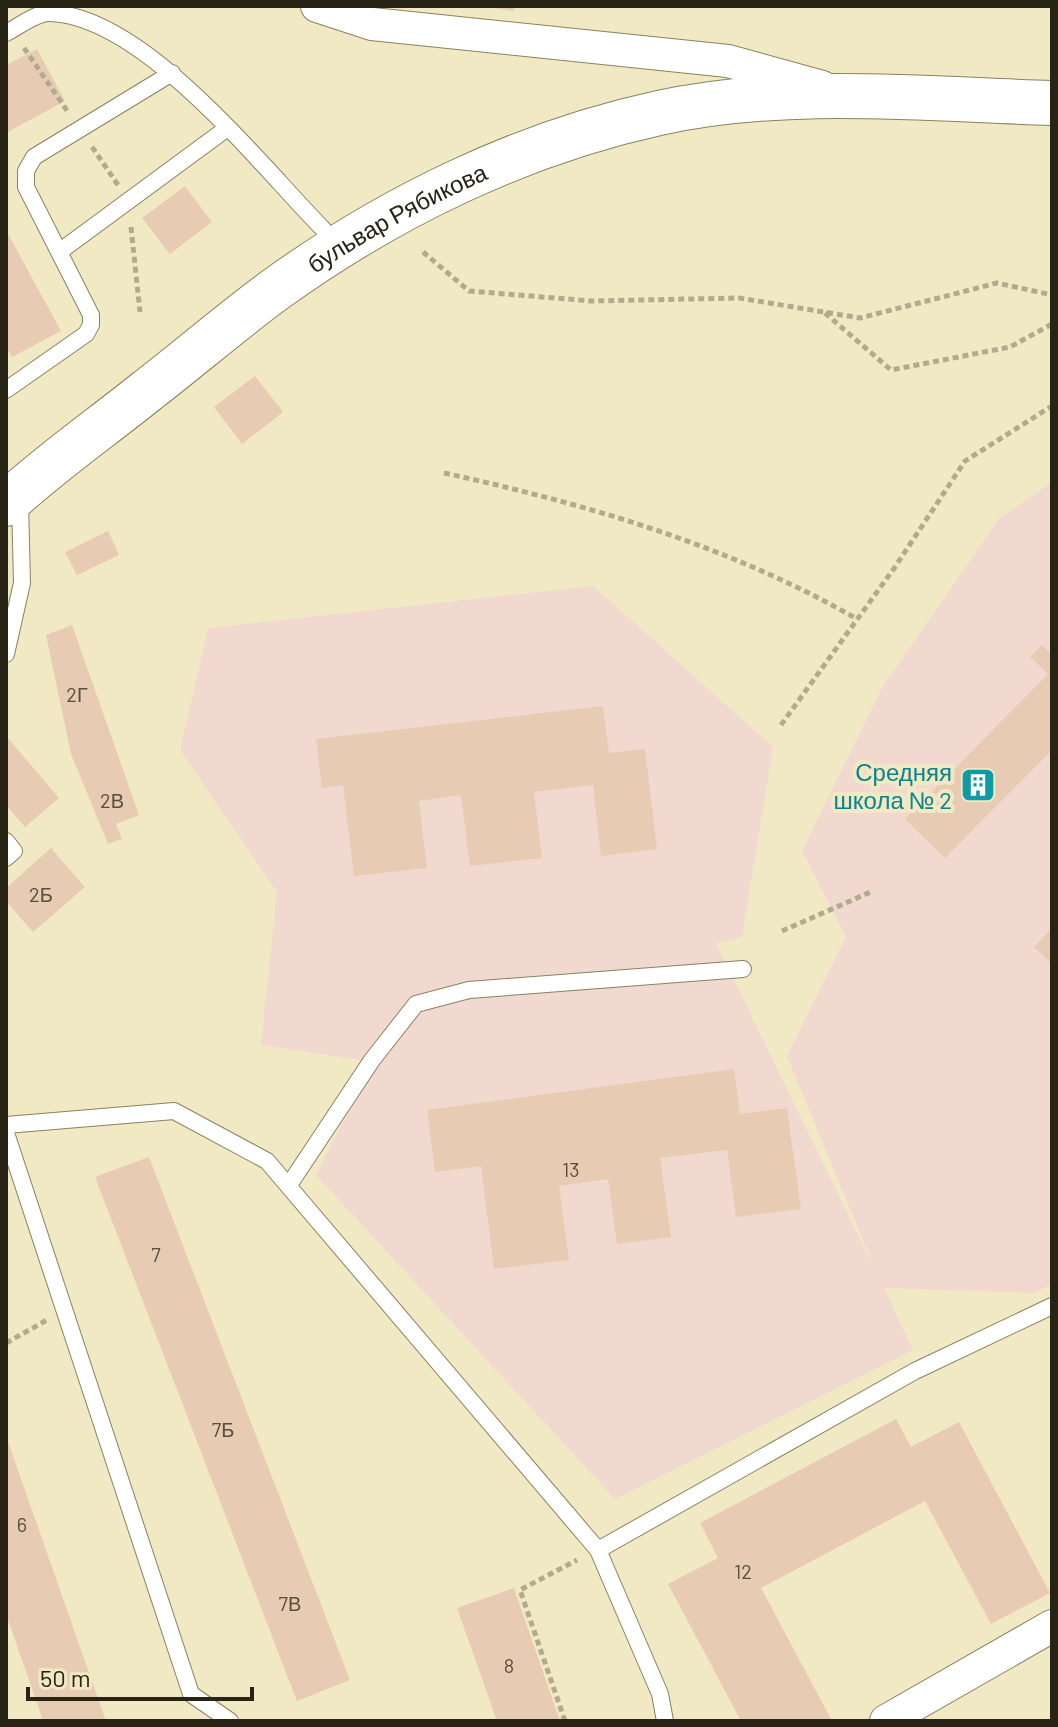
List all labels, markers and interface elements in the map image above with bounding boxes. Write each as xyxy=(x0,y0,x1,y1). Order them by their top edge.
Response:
street label: бульвар Рябикова xyxy=(301,156,491,278)
house number: 2Г xyxy=(66,682,88,706)
place label: Средняя школа № 2 xyxy=(834,757,952,814)
building icon: Средняя школа № 2 xyxy=(959,766,997,804)
house number: 2В xyxy=(100,788,124,812)
house number: 2Б xyxy=(29,882,53,906)
house number: 13 xyxy=(562,1157,580,1181)
house number: 7 xyxy=(151,1242,161,1266)
house number: 7Б xyxy=(212,1417,234,1441)
house number: 6 xyxy=(17,1512,27,1536)
house number: 12 xyxy=(734,1559,752,1583)
house number: 7В xyxy=(279,1591,301,1615)
scale bar xyxy=(28,1651,252,1701)
house number: 8 xyxy=(504,1653,514,1677)
text: 50 m xyxy=(40,1663,91,1692)

